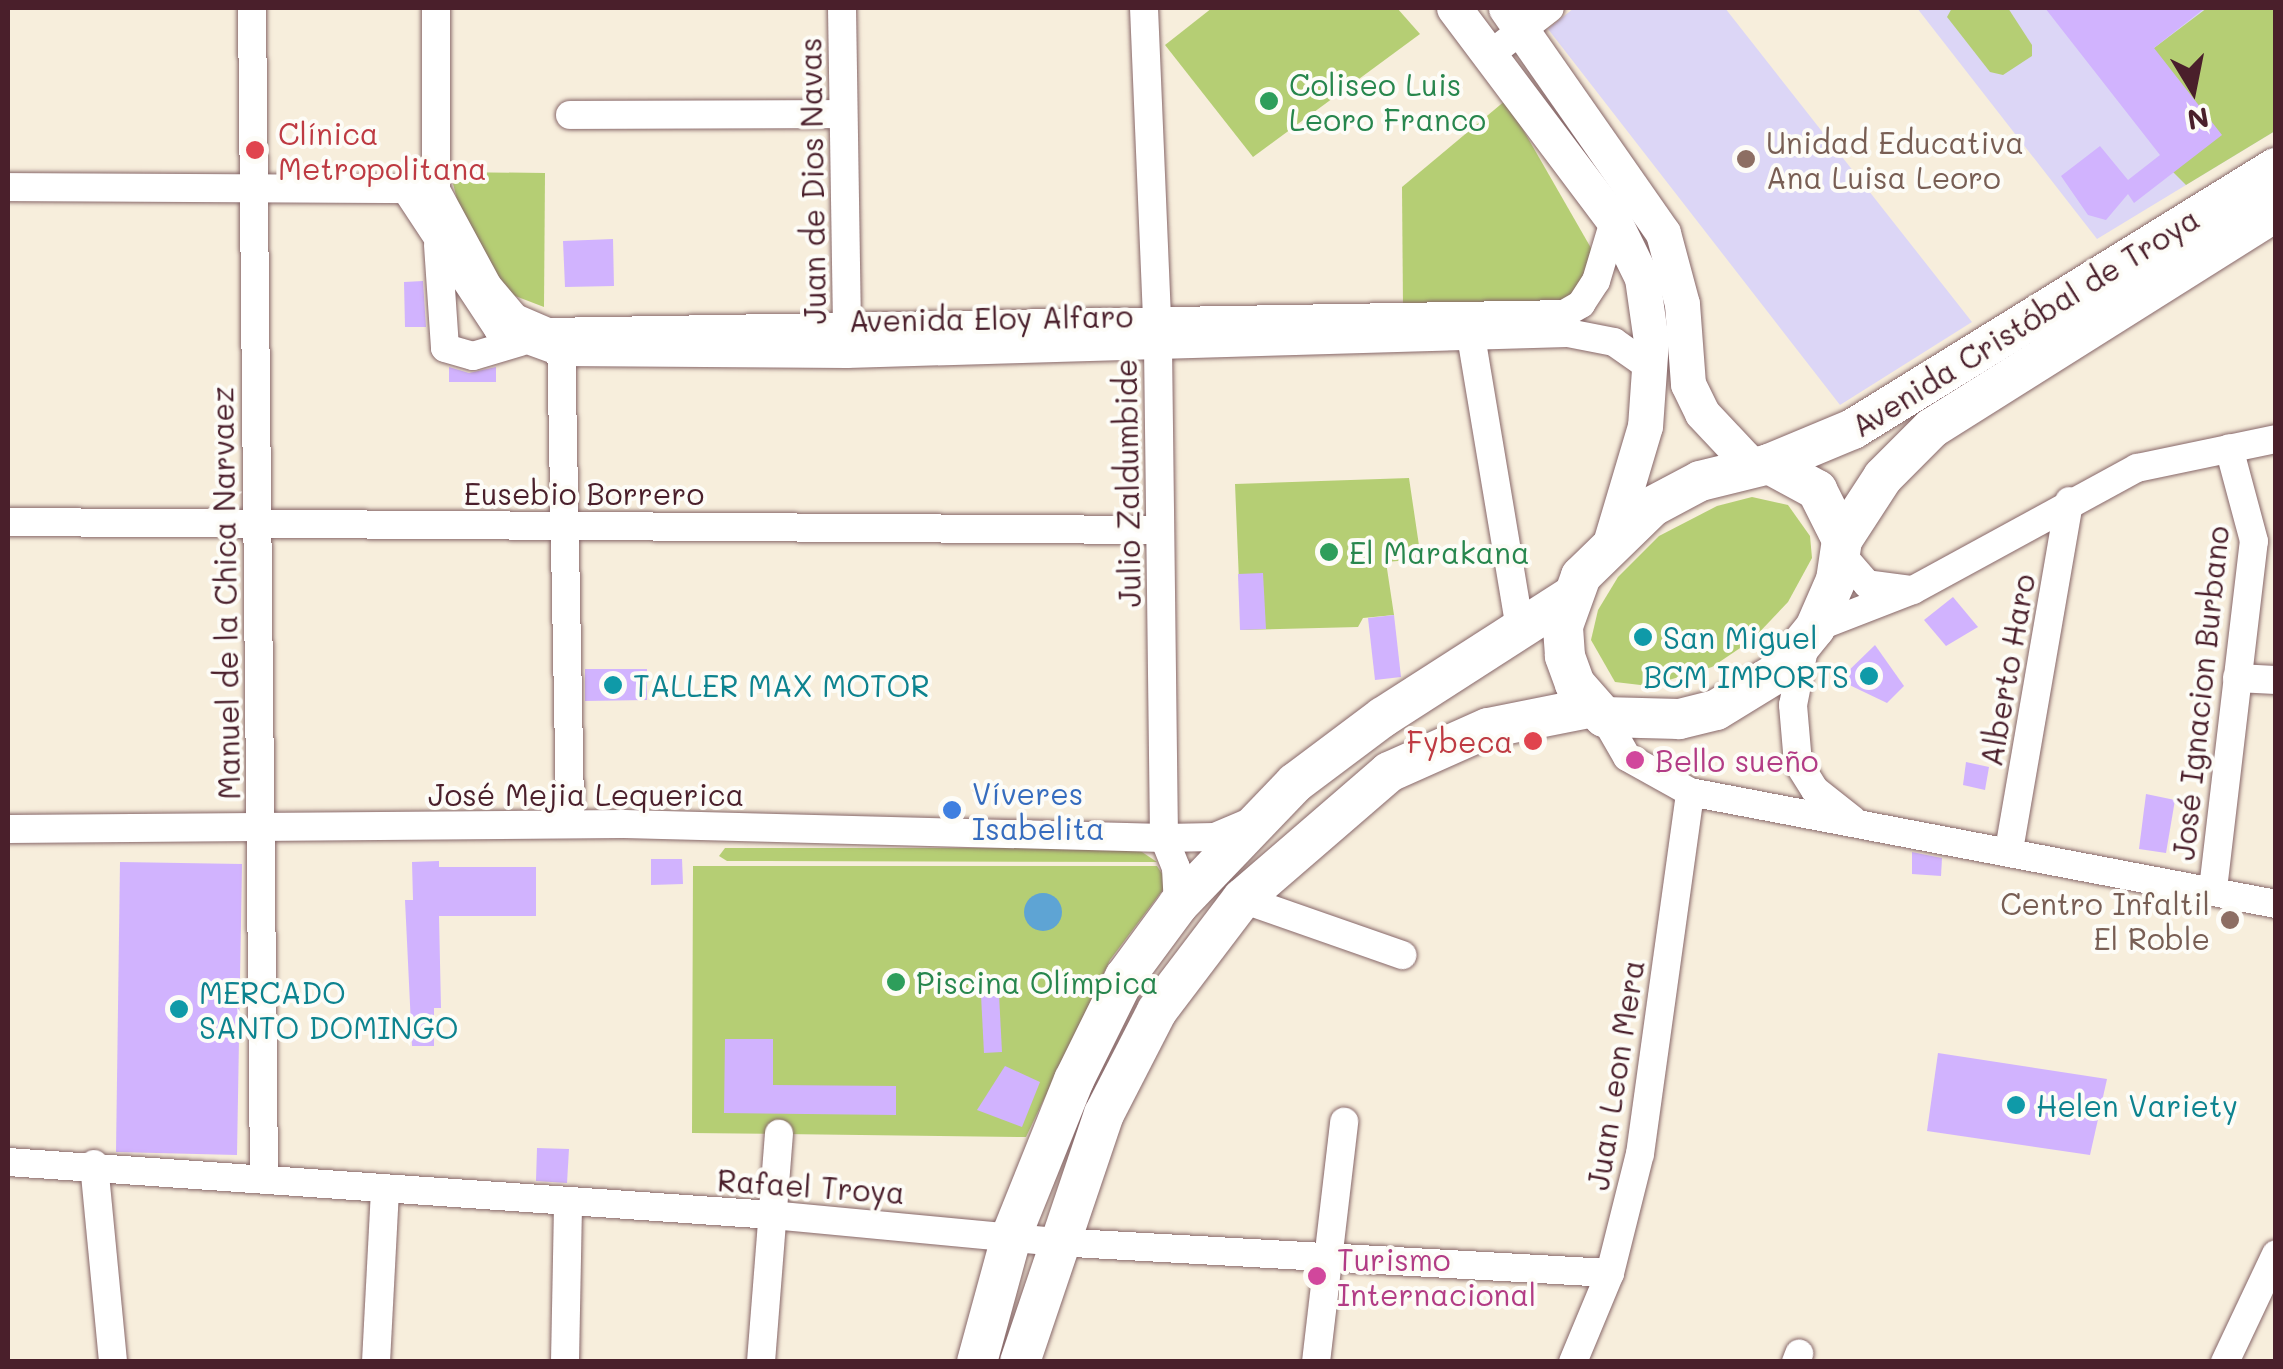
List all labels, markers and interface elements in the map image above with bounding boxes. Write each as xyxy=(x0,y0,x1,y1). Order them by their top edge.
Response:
street label: Juan de Dios Navas xyxy=(792,37,832,325)
north arrow xyxy=(2143,40,2243,140)
place label: Coliseo Luis Leoro Franco xyxy=(1289,66,1486,136)
marker: Coliseo Luis Leoro Franco xyxy=(1258,90,1280,112)
text: N xyxy=(2185,100,2212,139)
place label: Clínica Metropolitana xyxy=(278,115,487,186)
place label: Unidad Educativa Ana Luisa Leoro xyxy=(1766,124,2024,194)
marker: Clínica Metropolitana xyxy=(242,137,268,163)
marker: Unidad Educativa Ana Luisa Leoro xyxy=(1735,148,1757,170)
street label: Avenida Cristóbal de Troya xyxy=(1845,200,2205,444)
street label: Avenida Eloy Alfaro xyxy=(848,298,1134,338)
street label: Julio Zaldumbide xyxy=(1107,358,1147,608)
street label: Manuel de la Chica Narvaez xyxy=(203,386,247,800)
street label: Eusebio Borrero xyxy=(464,475,704,511)
street label: José Ignacion Burbano xyxy=(2165,524,2235,862)
place label: El Marakana xyxy=(1349,534,1530,570)
marker: El Marakana xyxy=(1318,541,1340,563)
street label: Alberto Haro xyxy=(1972,571,2042,769)
place label: San Miguel xyxy=(1663,619,1818,655)
marker: San Miguel xyxy=(1632,626,1654,648)
place label: BCM IMPORTS xyxy=(1643,658,1849,694)
marker: BCM IMPORTS xyxy=(1858,665,1880,687)
place label: TALLER MAX MOTOR xyxy=(633,667,930,703)
marker: TALLER MAX MOTOR xyxy=(602,674,624,696)
place label: Fybeca xyxy=(1407,723,1513,759)
marker: Fybeca xyxy=(1522,730,1544,752)
place label: Bello sueño xyxy=(1655,742,1819,778)
marker: Bello sueño xyxy=(1624,749,1646,771)
place label: Víveres Isabelita xyxy=(972,775,1105,846)
street label: José Mejia Lequerica xyxy=(428,776,744,812)
marker: Víveres Isabelita xyxy=(941,799,963,821)
place label: Centro Infaltil El Roble xyxy=(2000,885,2210,956)
marker: Centro Infaltil El Roble xyxy=(2219,909,2241,931)
street label: Juan Leon Mera xyxy=(1579,957,1651,1193)
place label: Piscina Olímpica xyxy=(916,964,1158,1000)
marker: Piscina Olímpica xyxy=(885,971,907,993)
place label: MERCADO SANTO DOMINGO xyxy=(199,974,458,1044)
marker: MERCADO SANTO DOMINGO xyxy=(168,998,190,1020)
place label: Helen Variety xyxy=(2036,1087,2238,1123)
marker: Helen Variety xyxy=(2005,1094,2027,1116)
street label: Rafael Troya xyxy=(716,1161,906,1211)
place label: Turismo Internacional xyxy=(1337,1241,1536,1312)
marker: Turismo Internacional xyxy=(1306,1265,1328,1287)

